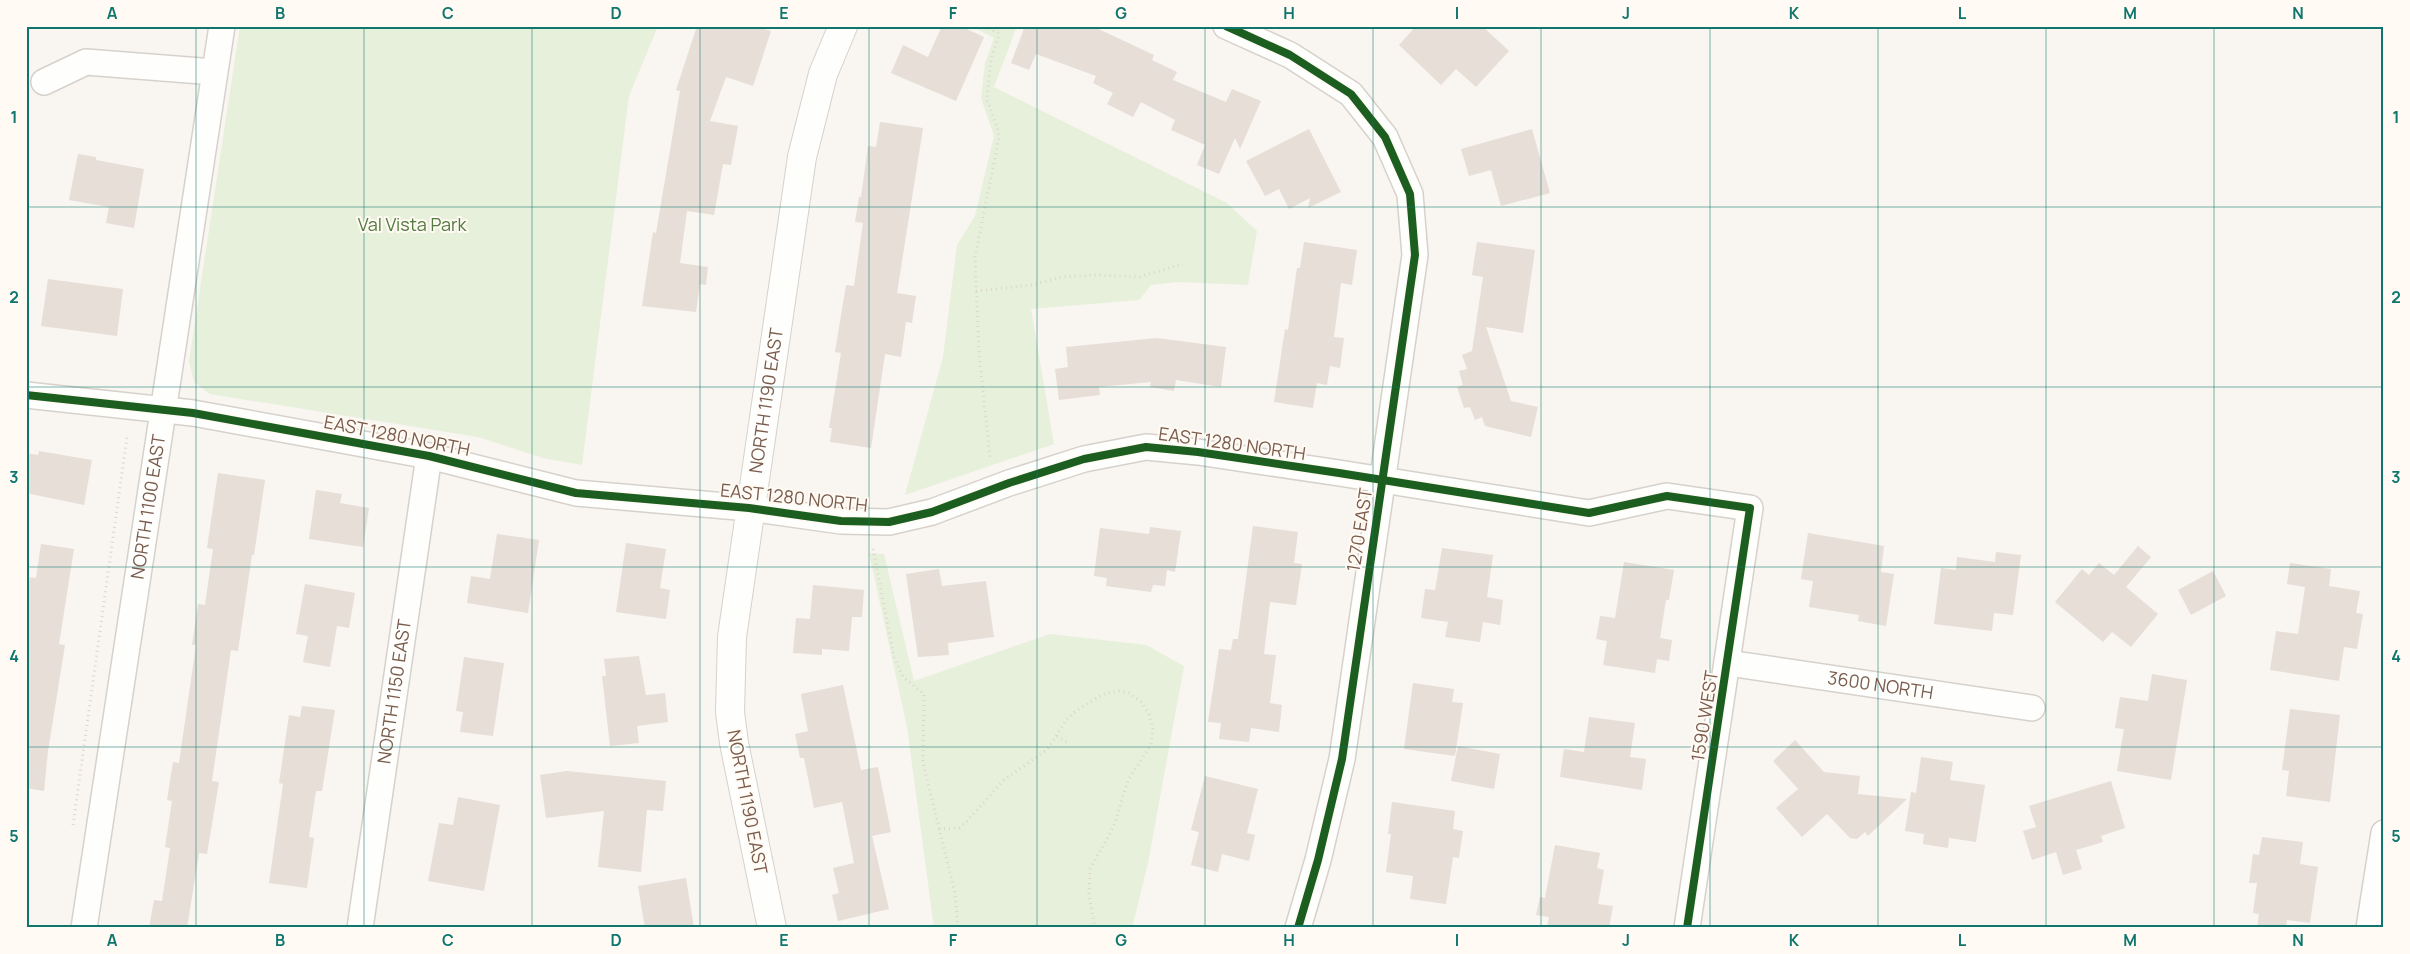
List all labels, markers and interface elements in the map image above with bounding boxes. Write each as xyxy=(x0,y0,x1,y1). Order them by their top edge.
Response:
text: A xyxy=(107,2,118,24)
text: B xyxy=(275,2,285,24)
text: C xyxy=(442,2,454,24)
text: D xyxy=(610,2,622,24)
text: E xyxy=(779,2,789,24)
text: F xyxy=(949,2,958,24)
text: G xyxy=(1115,2,1127,24)
text: H xyxy=(1283,2,1295,24)
text: I xyxy=(1455,2,1459,24)
text: J xyxy=(1622,2,1630,24)
text: K xyxy=(1789,2,1800,24)
text: L xyxy=(1958,2,1967,24)
text: M xyxy=(2123,2,2137,24)
text: N xyxy=(2292,2,2304,24)
text: 1 xyxy=(10,106,18,128)
text: 1 xyxy=(2392,106,2400,128)
park label: Val Vista Park xyxy=(358,212,467,236)
text: 2 xyxy=(9,286,19,308)
text: 2 xyxy=(2391,286,2401,308)
street label: NORTH 1190 EAST xyxy=(743,326,788,475)
street label: EAST 1280 NORTH xyxy=(322,409,472,461)
street label: EAST 1280 NORTH xyxy=(1157,421,1307,465)
street label: NORTH 1100 EAST xyxy=(125,432,170,581)
text: 3 xyxy=(9,466,19,488)
text: 3 xyxy=(2391,466,2401,488)
street label: EAST 1280 NORTH xyxy=(719,477,869,517)
street label: 1270 EAST xyxy=(1341,486,1377,573)
street label: NORTH 1150 EAST xyxy=(371,617,416,765)
text: 4 xyxy=(9,645,19,667)
text: 4 xyxy=(2391,645,2401,667)
street label: 3600 NORTH xyxy=(1826,665,1935,704)
street label: 1590 WEST xyxy=(1685,668,1723,763)
street label: NORTH 1190 EAST xyxy=(722,728,774,876)
text: 5 xyxy=(9,825,19,847)
text: 5 xyxy=(2391,825,2401,847)
text: A xyxy=(107,929,118,951)
text: B xyxy=(275,929,285,951)
text: C xyxy=(442,929,454,951)
text: D xyxy=(610,929,622,951)
text: E xyxy=(779,929,789,951)
text: F xyxy=(949,929,958,951)
text: G xyxy=(1115,929,1127,951)
text: H xyxy=(1283,929,1295,951)
text: I xyxy=(1455,929,1459,951)
text: J xyxy=(1622,929,1630,951)
text: K xyxy=(1789,929,1800,951)
text: L xyxy=(1958,929,1967,951)
text: M xyxy=(2123,929,2137,951)
text: N xyxy=(2292,929,2304,951)

